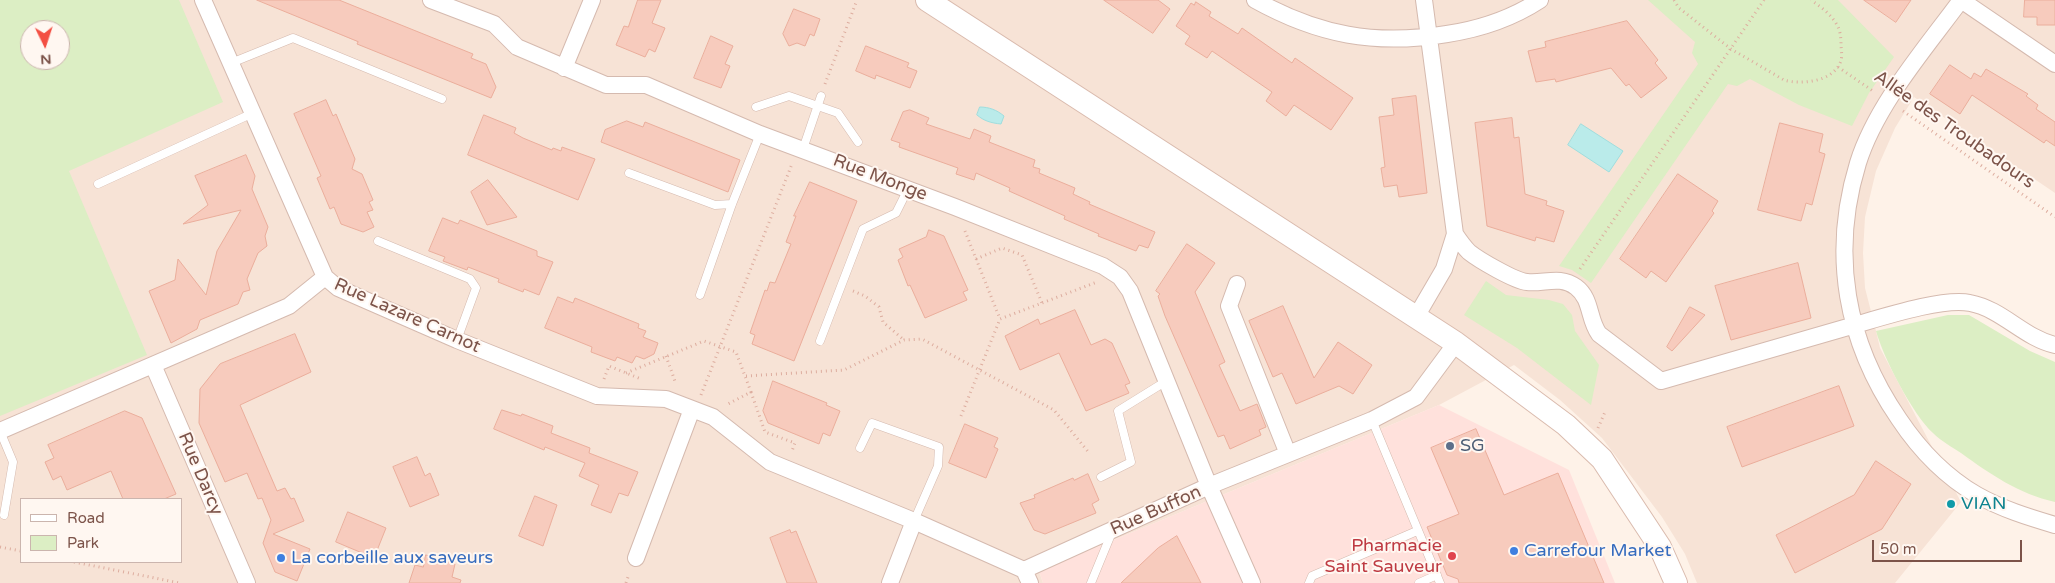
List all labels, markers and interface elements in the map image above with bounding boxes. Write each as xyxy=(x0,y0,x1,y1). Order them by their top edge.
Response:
north arrow xyxy=(20,20,70,70)
text: N xyxy=(40,51,52,68)
street label: Allée des Troubadours xyxy=(1870,66,2038,194)
street label: Rue Monge xyxy=(830,150,930,206)
street label: Rue Lazare Carnot xyxy=(330,274,484,358)
street label: Rue Darcy xyxy=(173,429,227,519)
place label: SG xyxy=(1460,435,1485,457)
marker: SG xyxy=(1444,440,1456,452)
street label: Rue Buffon xyxy=(1107,481,1205,541)
place label: VIAN xyxy=(1961,493,2007,515)
legend xyxy=(20,498,182,563)
marker: VIAN xyxy=(1945,498,1957,510)
text: Road xyxy=(67,509,105,527)
scale bar xyxy=(1875,530,2025,562)
text: Park xyxy=(67,534,99,552)
place label: Pharmacie Saint Sauveur xyxy=(1324,535,1442,578)
place label: Carrefour Market xyxy=(1524,540,1671,562)
text: 50 m xyxy=(1880,540,1917,558)
marker: Carrefour Market xyxy=(1508,545,1520,557)
place label: La corbeille aux saveurs xyxy=(291,547,493,569)
marker: Pharmacie Saint Sauveur xyxy=(1446,550,1458,562)
marker: La corbeille aux saveurs xyxy=(275,552,287,564)

